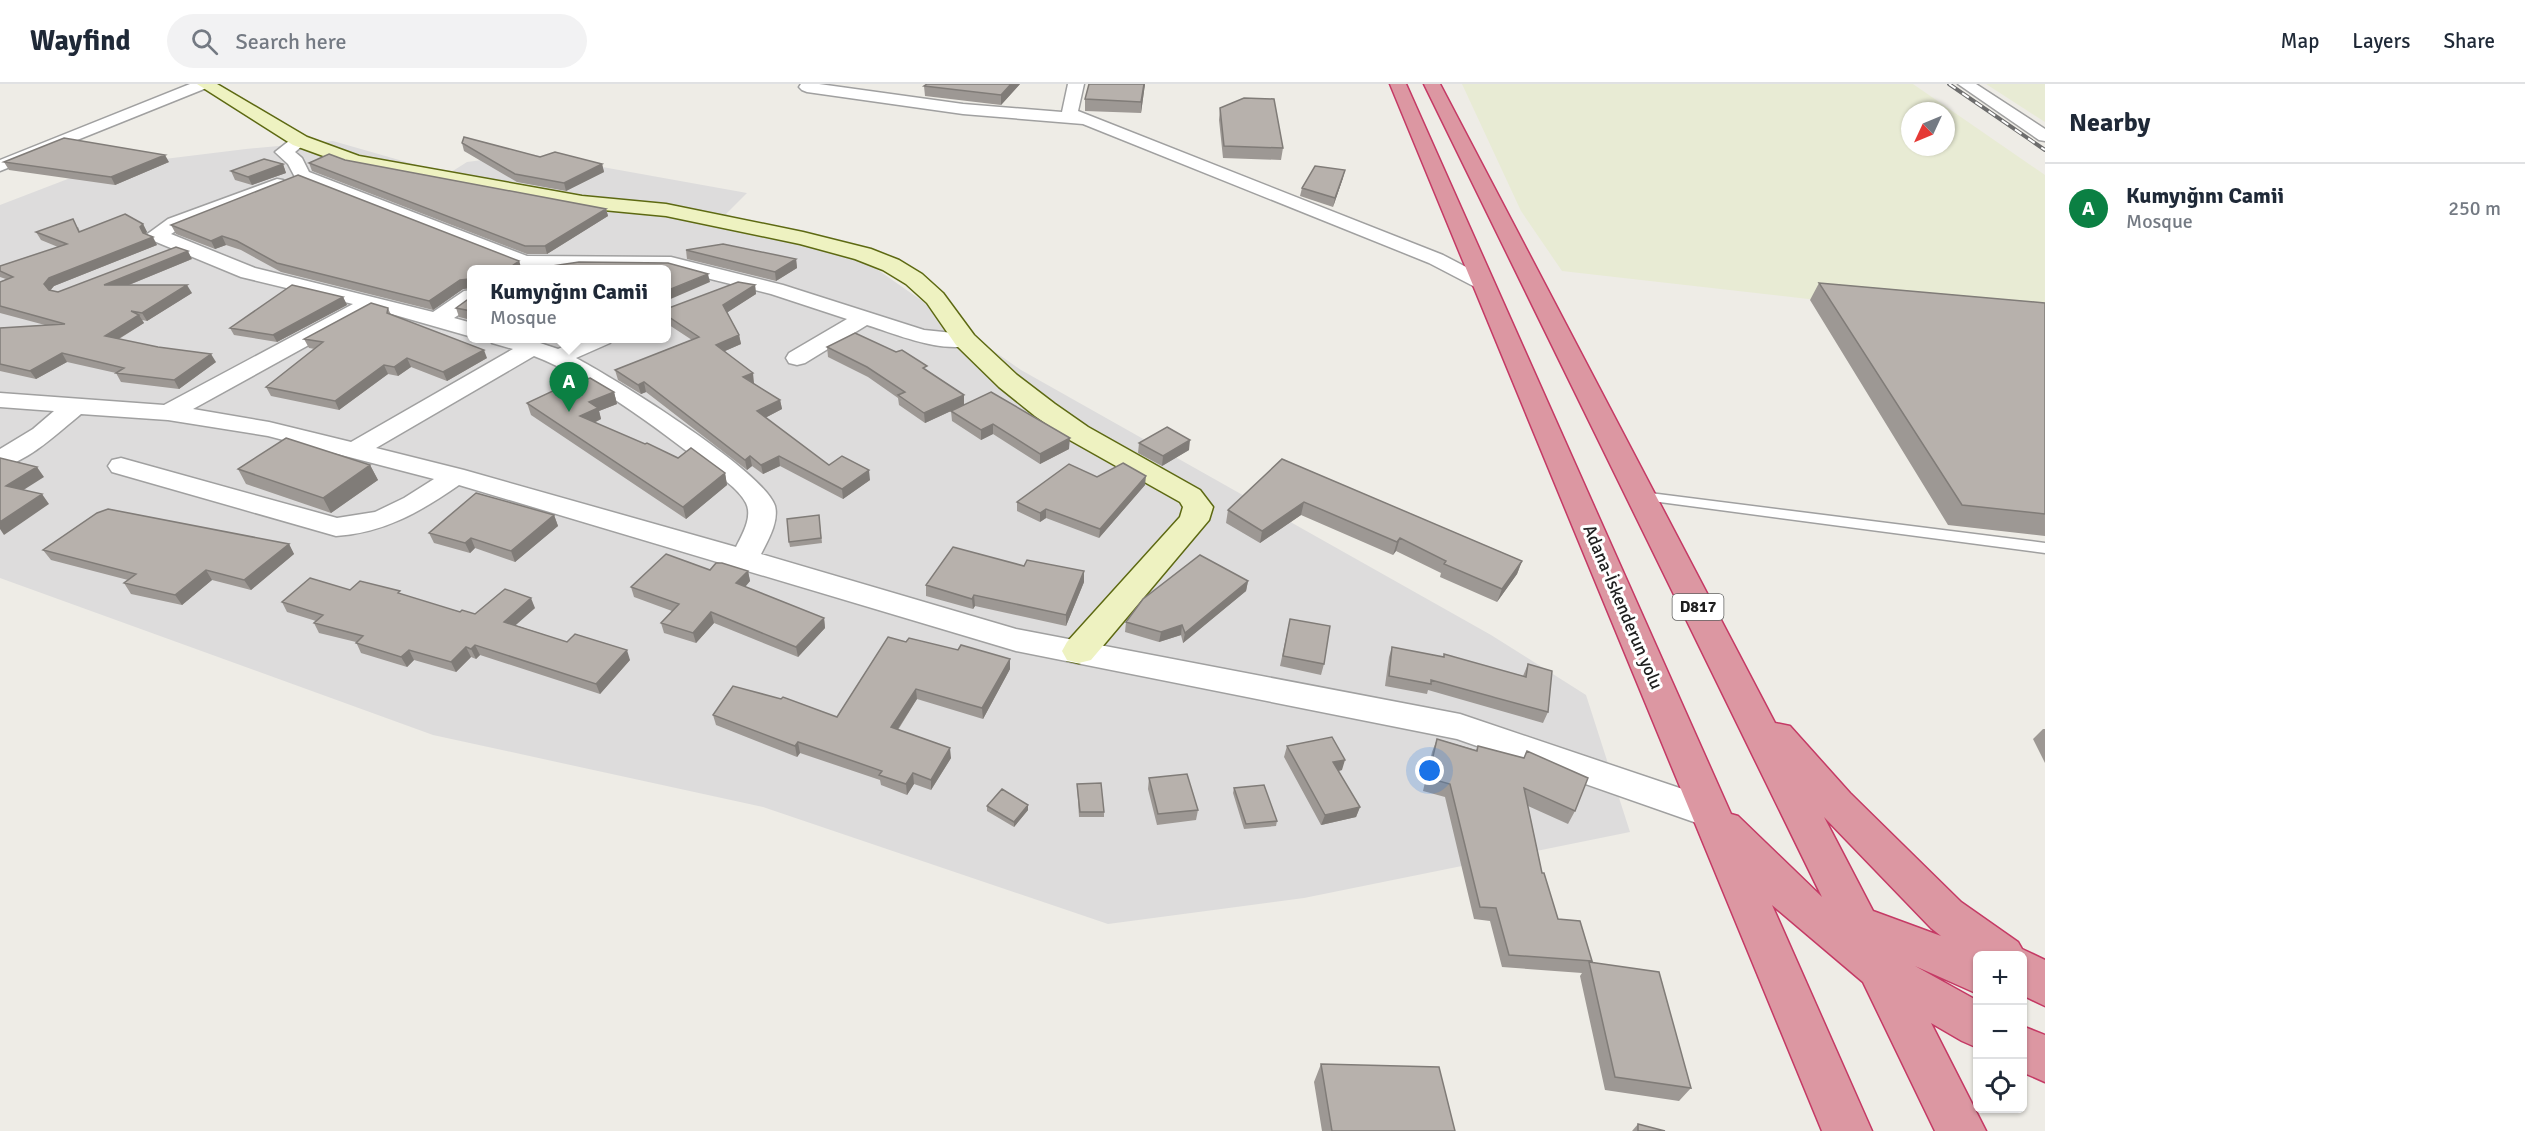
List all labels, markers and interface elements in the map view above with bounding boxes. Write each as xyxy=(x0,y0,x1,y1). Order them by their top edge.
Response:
search box xyxy=(167,14,587,68)
text: Wayfind xyxy=(30,24,131,58)
icon: search xyxy=(188,25,221,58)
text: Search here xyxy=(236,28,347,55)
text: Map xyxy=(2281,28,2319,54)
text: Layers xyxy=(2352,28,2410,54)
text: Share xyxy=(2443,28,2495,54)
north arrow xyxy=(1901,102,1955,156)
text: Nearby xyxy=(2069,107,2150,139)
text: Kumyığını Camii xyxy=(2126,182,2284,209)
text: A xyxy=(2082,196,2095,221)
text: 250 m xyxy=(2448,196,2501,221)
text: Mosque xyxy=(2126,209,2193,234)
popup xyxy=(467,265,671,343)
text: Kumyığını Camii xyxy=(490,278,648,305)
text: Mosque xyxy=(490,305,557,330)
pin: A xyxy=(550,362,588,412)
street label: Adana-İskenderun yolu xyxy=(1578,521,1668,693)
road number: D817 xyxy=(1672,594,1724,620)
your location xyxy=(1415,756,1444,785)
map controls xyxy=(1973,951,2027,1113)
button: + xyxy=(1973,951,2027,1005)
button: − xyxy=(1973,1005,2027,1059)
button: locate xyxy=(1973,1059,2027,1113)

